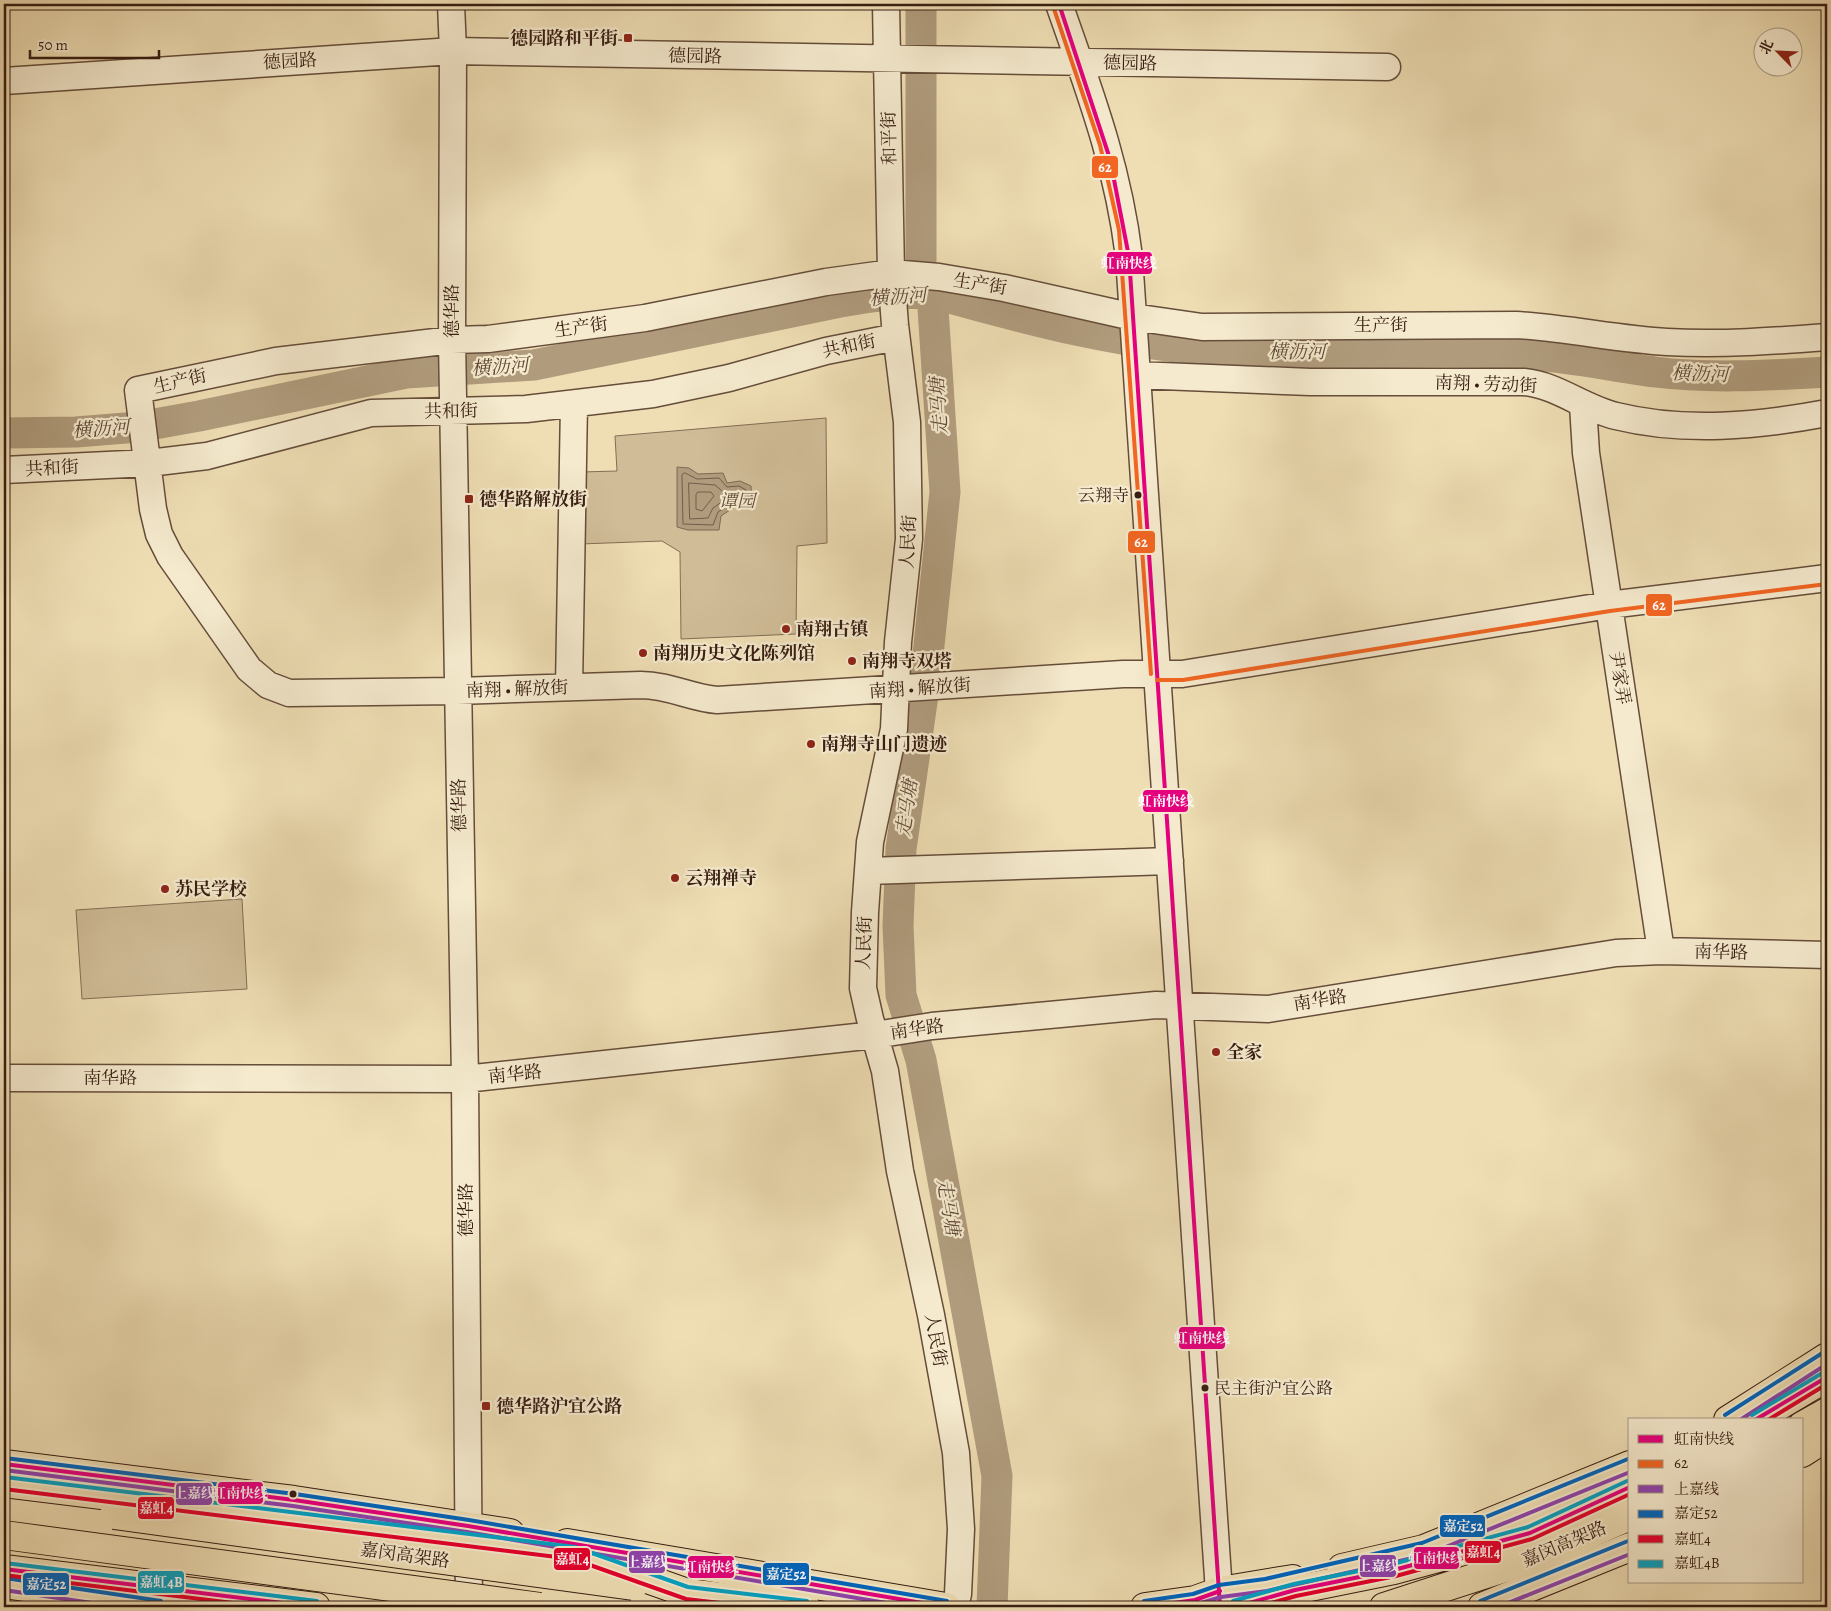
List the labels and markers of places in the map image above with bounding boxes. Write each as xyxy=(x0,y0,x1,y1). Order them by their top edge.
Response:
place label: 德园路和平街 xyxy=(510,26,618,50)
marker: 德园路和平街 xyxy=(622,32,634,44)
place label: 云翔寺 xyxy=(1078,484,1129,507)
place label: 德华路解放街 xyxy=(479,487,587,511)
marker: 云翔寺 xyxy=(1133,490,1143,500)
marker: 德华路解放街 xyxy=(463,493,475,505)
place label: 南翔古镇 xyxy=(796,617,869,641)
marker: 南翔古镇 xyxy=(780,623,792,635)
place label: 南翔历史文化陈列馆 xyxy=(653,641,815,665)
marker: 南翔历史文化陈列馆 xyxy=(637,647,649,659)
place label: 南翔寺双塔 xyxy=(862,649,952,673)
marker: 南翔寺双塔 xyxy=(846,655,858,667)
place label: 南翔寺山门遗迹 xyxy=(821,732,947,756)
marker: 南翔寺山门遗迹 xyxy=(805,738,817,750)
place label: 云翔禅寺 xyxy=(685,866,757,890)
marker: 云翔禅寺 xyxy=(669,872,681,884)
place label: 苏民学校 xyxy=(175,877,247,901)
marker: 苏民学校 xyxy=(159,883,171,895)
place label: 全家 xyxy=(1226,1040,1262,1064)
marker: 全家 xyxy=(1210,1046,1222,1058)
place label: 民主街沪宜公路 xyxy=(1214,1377,1333,1400)
marker: 民主街沪宜公路 xyxy=(1200,1383,1210,1393)
place label: 德华路沪宜公路 xyxy=(496,1394,622,1418)
marker: 德华路沪宜公路 xyxy=(480,1400,492,1412)
unlabelled marker xyxy=(288,1489,298,1499)

